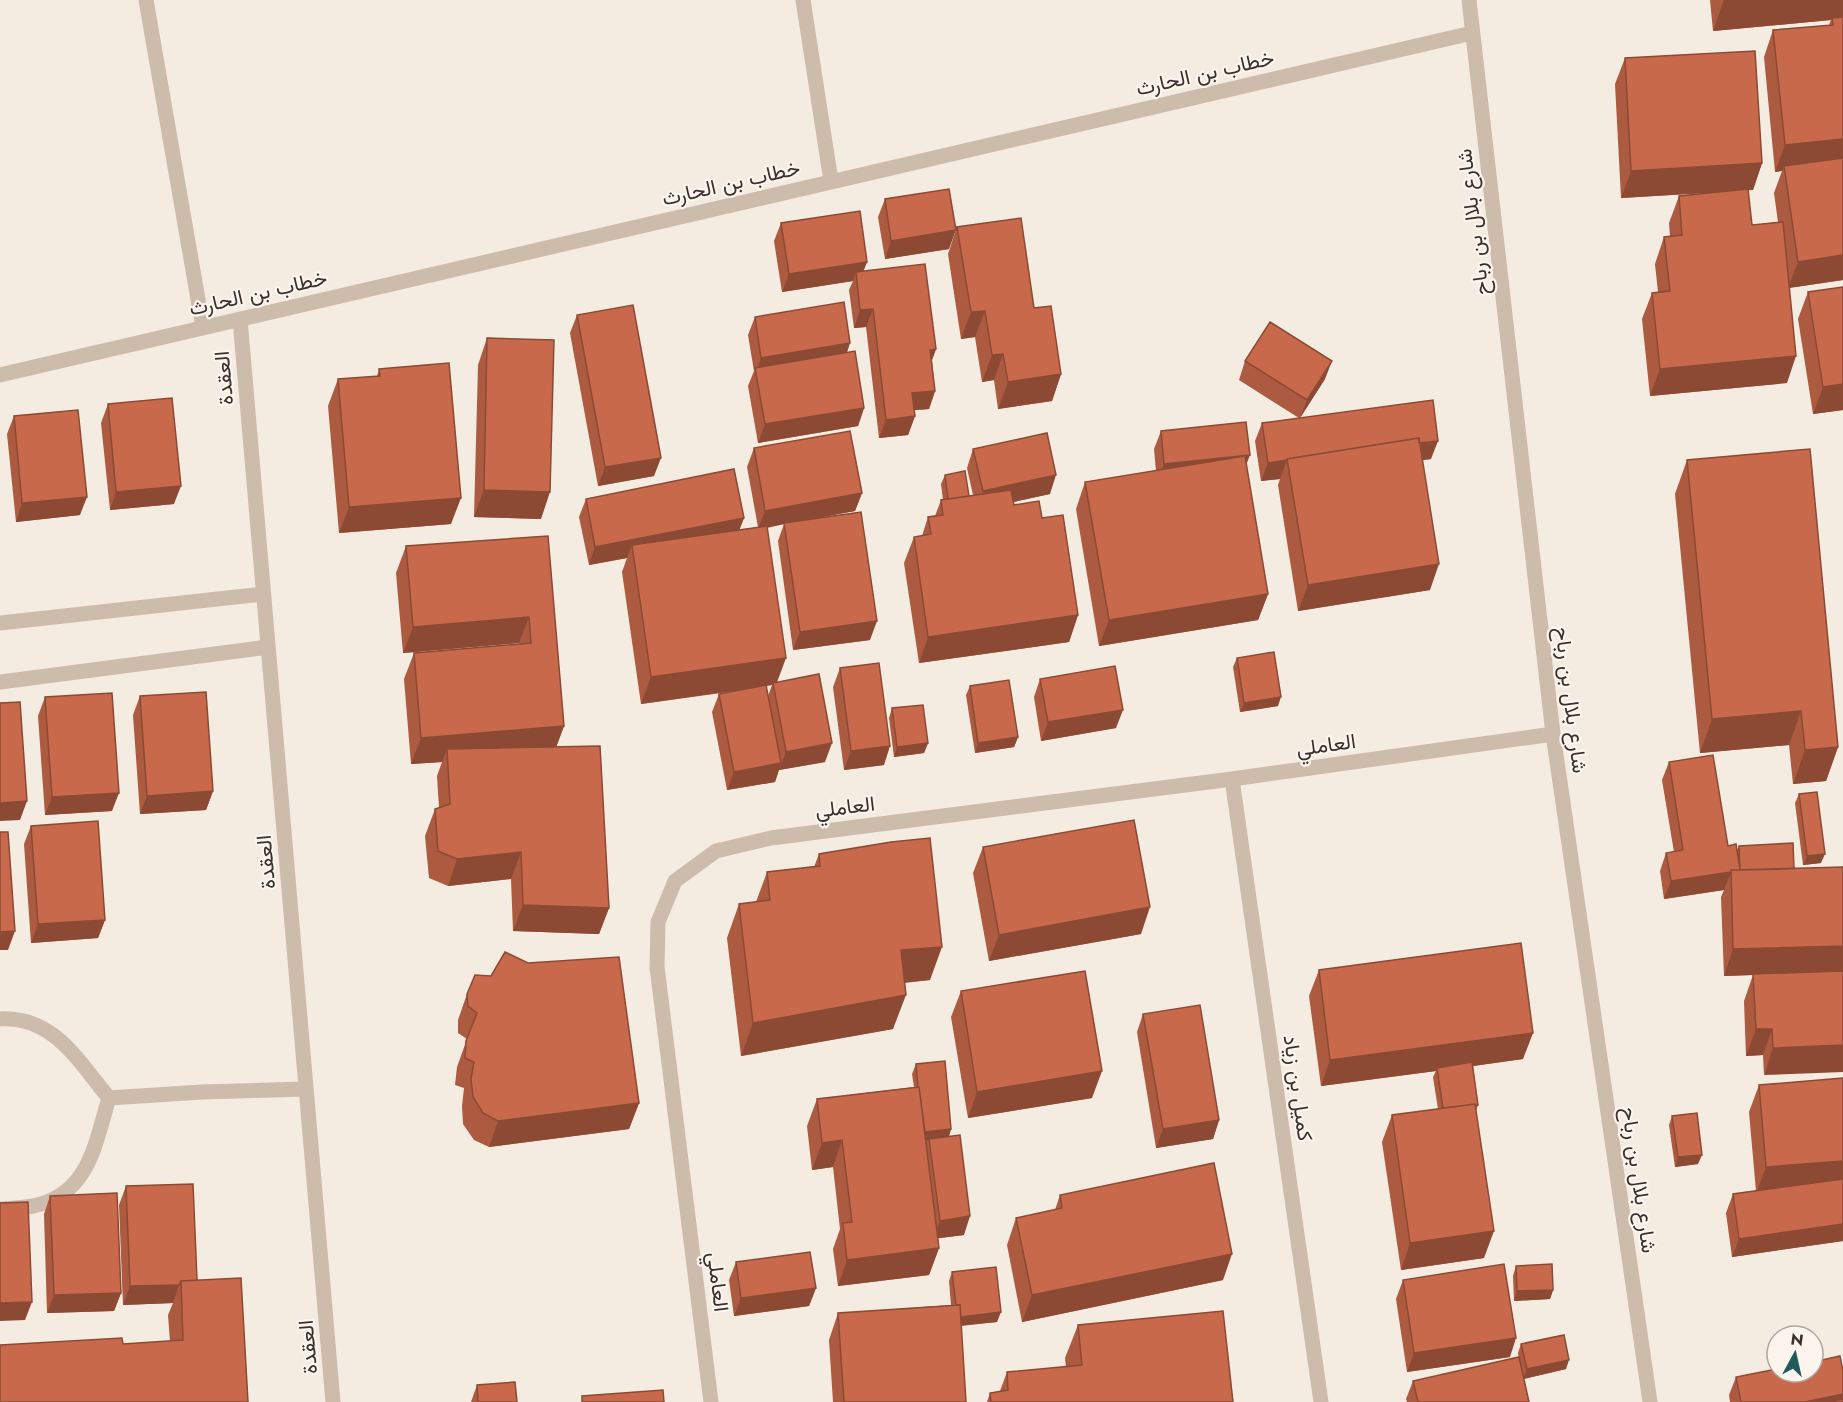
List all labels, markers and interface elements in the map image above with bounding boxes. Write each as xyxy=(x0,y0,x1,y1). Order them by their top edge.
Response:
street label: خطاب بن الحارث xyxy=(1133,43,1277,103)
street label: شارع بلال بن رباح xyxy=(1449,147,1497,297)
street label: خطاب بن الحارث xyxy=(659,153,803,213)
street label: خطاب بن الحارث xyxy=(186,263,330,323)
street label: العقدة xyxy=(207,350,241,406)
street label: شارع بلال بن رباح xyxy=(1547,625,1595,775)
street label: العاملي xyxy=(1294,726,1358,766)
street label: العاملي xyxy=(813,788,877,828)
street label: العقدة xyxy=(249,834,283,890)
street label: كميل بن زياد xyxy=(1276,1033,1320,1143)
street label: شارع بلال بن رباح xyxy=(1614,1105,1664,1255)
street label: العاملي xyxy=(697,1250,737,1314)
street label: العقدة xyxy=(291,1319,325,1375)
north arrow xyxy=(1765,1324,1825,1384)
text: N xyxy=(1789,1327,1805,1352)

